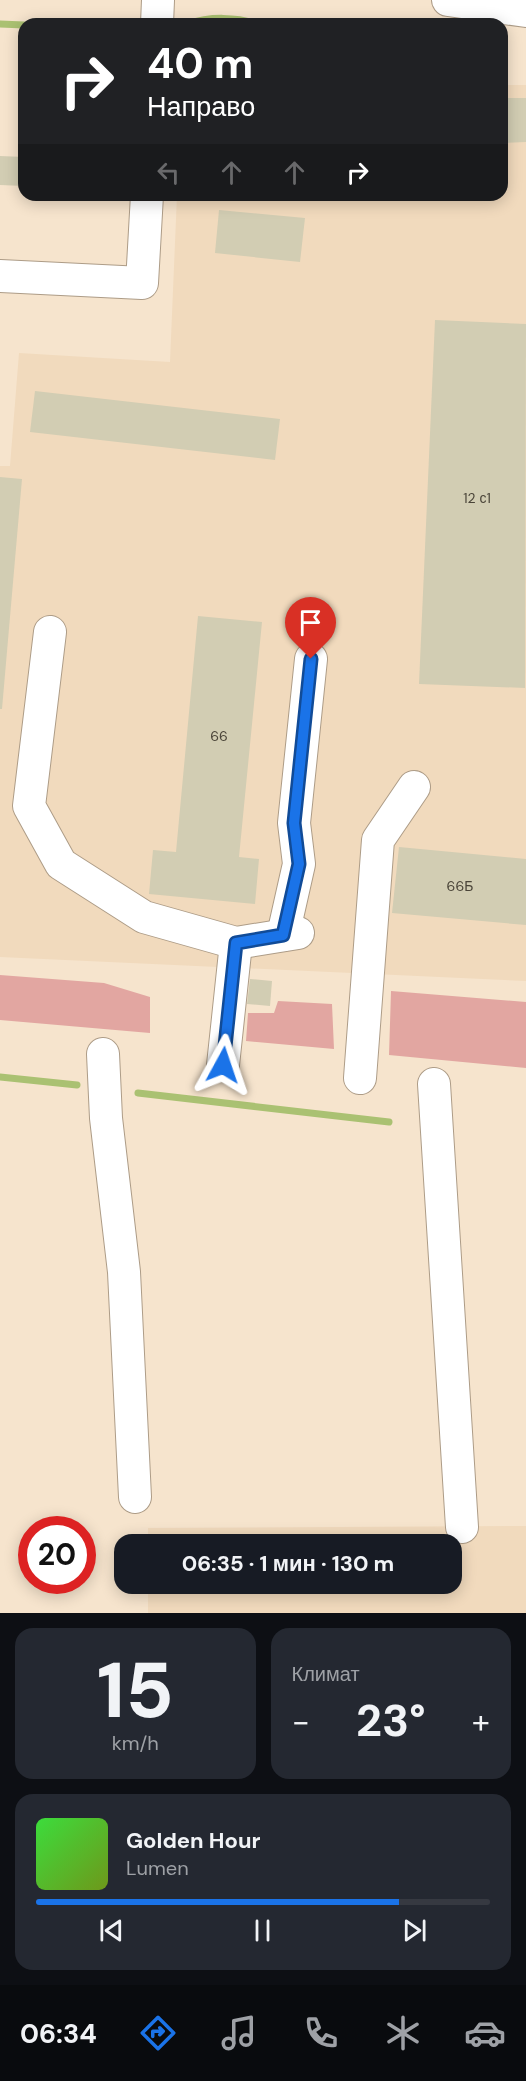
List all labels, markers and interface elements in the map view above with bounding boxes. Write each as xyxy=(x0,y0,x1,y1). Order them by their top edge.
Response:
text: 40 m xyxy=(147,36,253,91)
icon: right xyxy=(48,42,126,120)
text: Направо xyxy=(147,89,255,124)
icon: left xyxy=(152,156,185,189)
icon: ahead xyxy=(215,156,248,189)
icon: ahead xyxy=(278,156,311,189)
icon: right xyxy=(341,156,374,189)
house number: 12 с1 xyxy=(463,489,491,507)
pin xyxy=(285,597,336,659)
icon: arrive xyxy=(294,606,327,639)
house number: 66 xyxy=(210,727,228,745)
house number: 66Б xyxy=(447,877,473,895)
position arrow xyxy=(191,1033,255,1097)
speed limit sign: 20 xyxy=(18,1516,96,1594)
text: 06:35 · 1 мин · 130 m xyxy=(182,1549,394,1578)
text: 15 xyxy=(97,1640,174,1741)
text: Климат xyxy=(292,1661,360,1687)
text: 23° xyxy=(356,1691,425,1750)
text: − xyxy=(292,1700,310,1743)
text: + xyxy=(472,1700,490,1743)
text: km/h xyxy=(112,1730,159,1756)
text: Golden Hour xyxy=(126,1826,261,1855)
text: Lumen xyxy=(126,1855,189,1881)
icon: previous xyxy=(95,1914,128,1947)
icon: pause xyxy=(246,1914,279,1947)
icon: next xyxy=(398,1914,431,1947)
icon: directions xyxy=(137,2012,179,2054)
icon: music xyxy=(218,2012,260,2054)
icon: phone xyxy=(300,2012,342,2054)
icon: climate xyxy=(382,2012,424,2054)
icon: car xyxy=(464,2012,506,2054)
text: 06:34 xyxy=(20,2016,97,2051)

